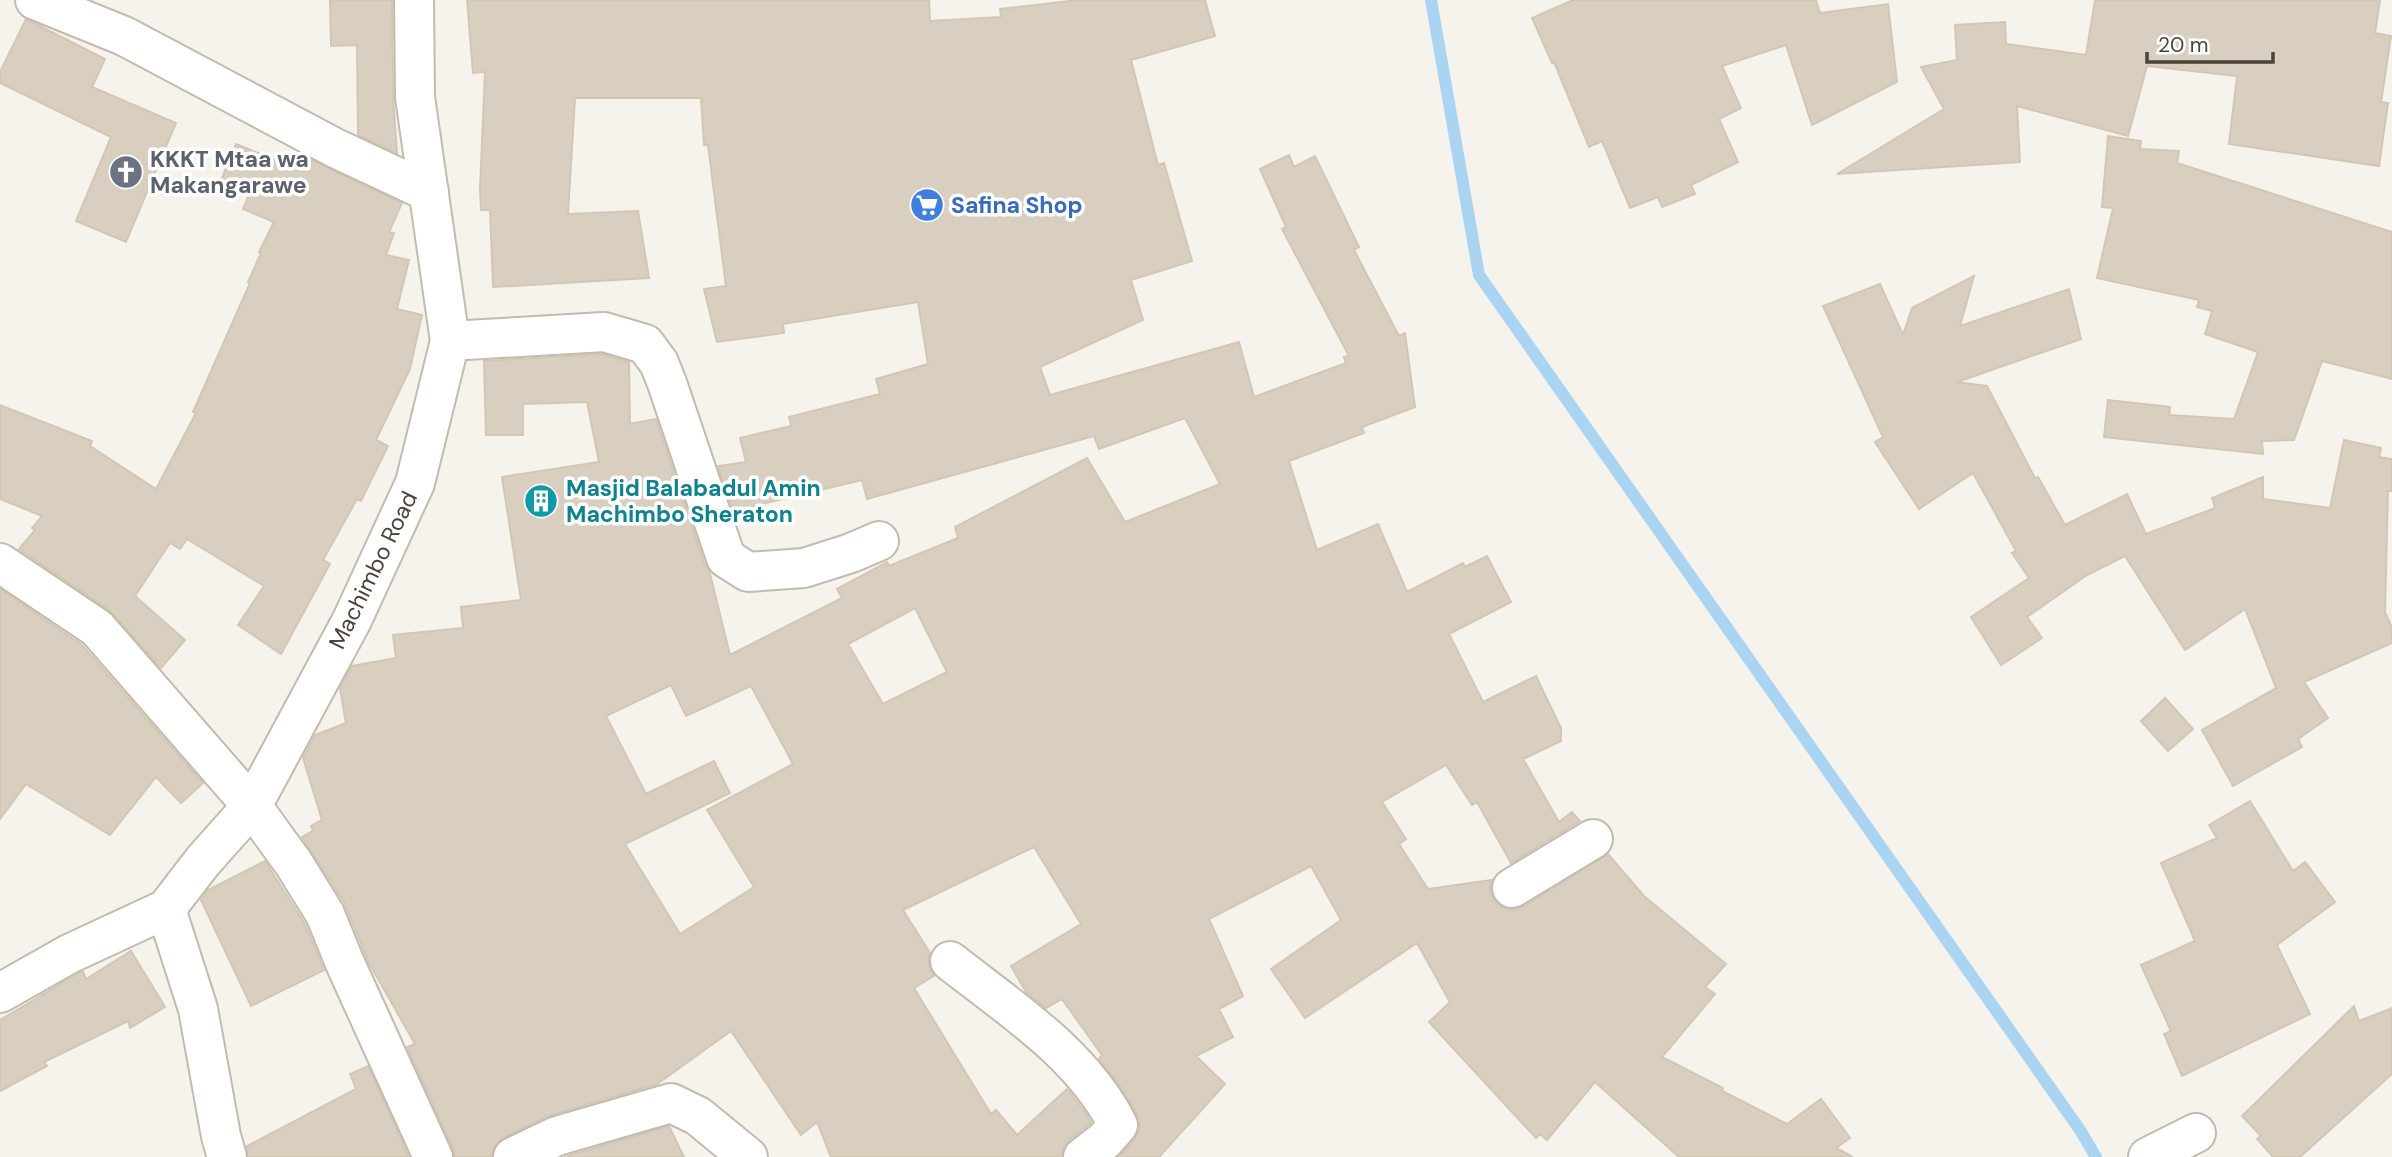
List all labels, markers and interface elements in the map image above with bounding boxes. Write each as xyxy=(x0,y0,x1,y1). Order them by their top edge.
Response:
scale bar xyxy=(2147,21,2273,65)
text: 20 m xyxy=(2158,31,2209,59)
place label: KKKT Mtaa wa Makangarawe xyxy=(150,144,309,200)
church icon: KKKT Mtaa wa Makangarawe xyxy=(107,153,145,191)
supermarket icon: Safina Shop xyxy=(908,186,946,224)
place label: Safina Shop xyxy=(951,190,1083,220)
place label: Masjid Balabadul Amin Machimbo Sheraton xyxy=(566,473,821,529)
building icon: Masjid Balabadul Amin Machimbo Sheraton xyxy=(522,482,560,520)
street label: Machimbo Road xyxy=(322,486,424,654)

